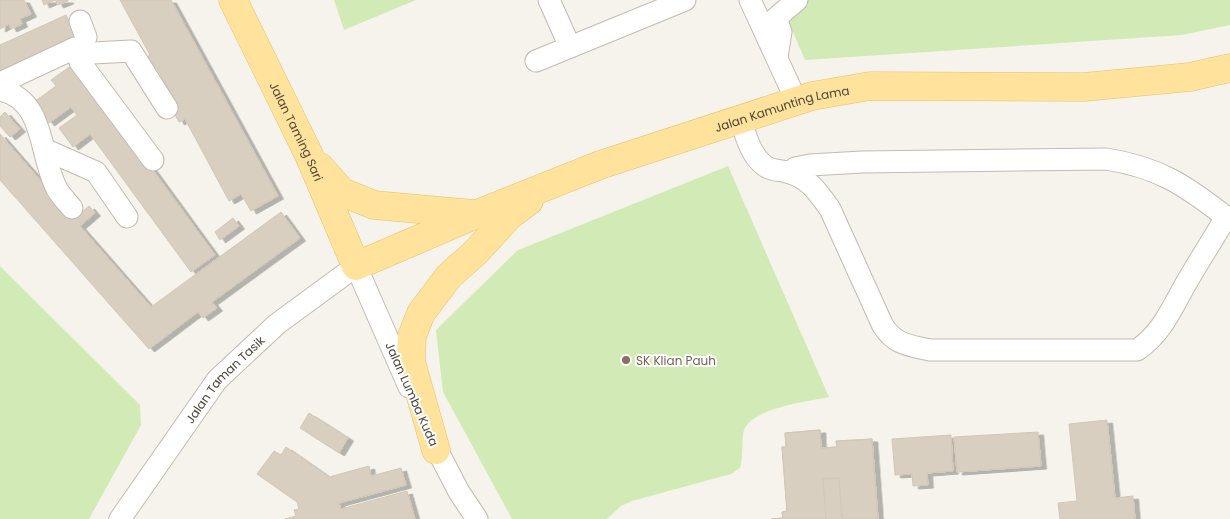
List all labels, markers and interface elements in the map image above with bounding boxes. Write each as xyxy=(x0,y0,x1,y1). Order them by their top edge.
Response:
street label: Jalan Taming Sari xyxy=(266,79,328,184)
street label: Jalan Kamunting Lama xyxy=(712,81,851,136)
street label: Jalan Taman Tasik xyxy=(181,331,269,427)
street label: Jalan Lumba Kuda xyxy=(381,339,443,449)
place label: SK Klian Pauh xyxy=(636,352,716,369)
marker: SK Klian Pauh xyxy=(620,354,632,366)

